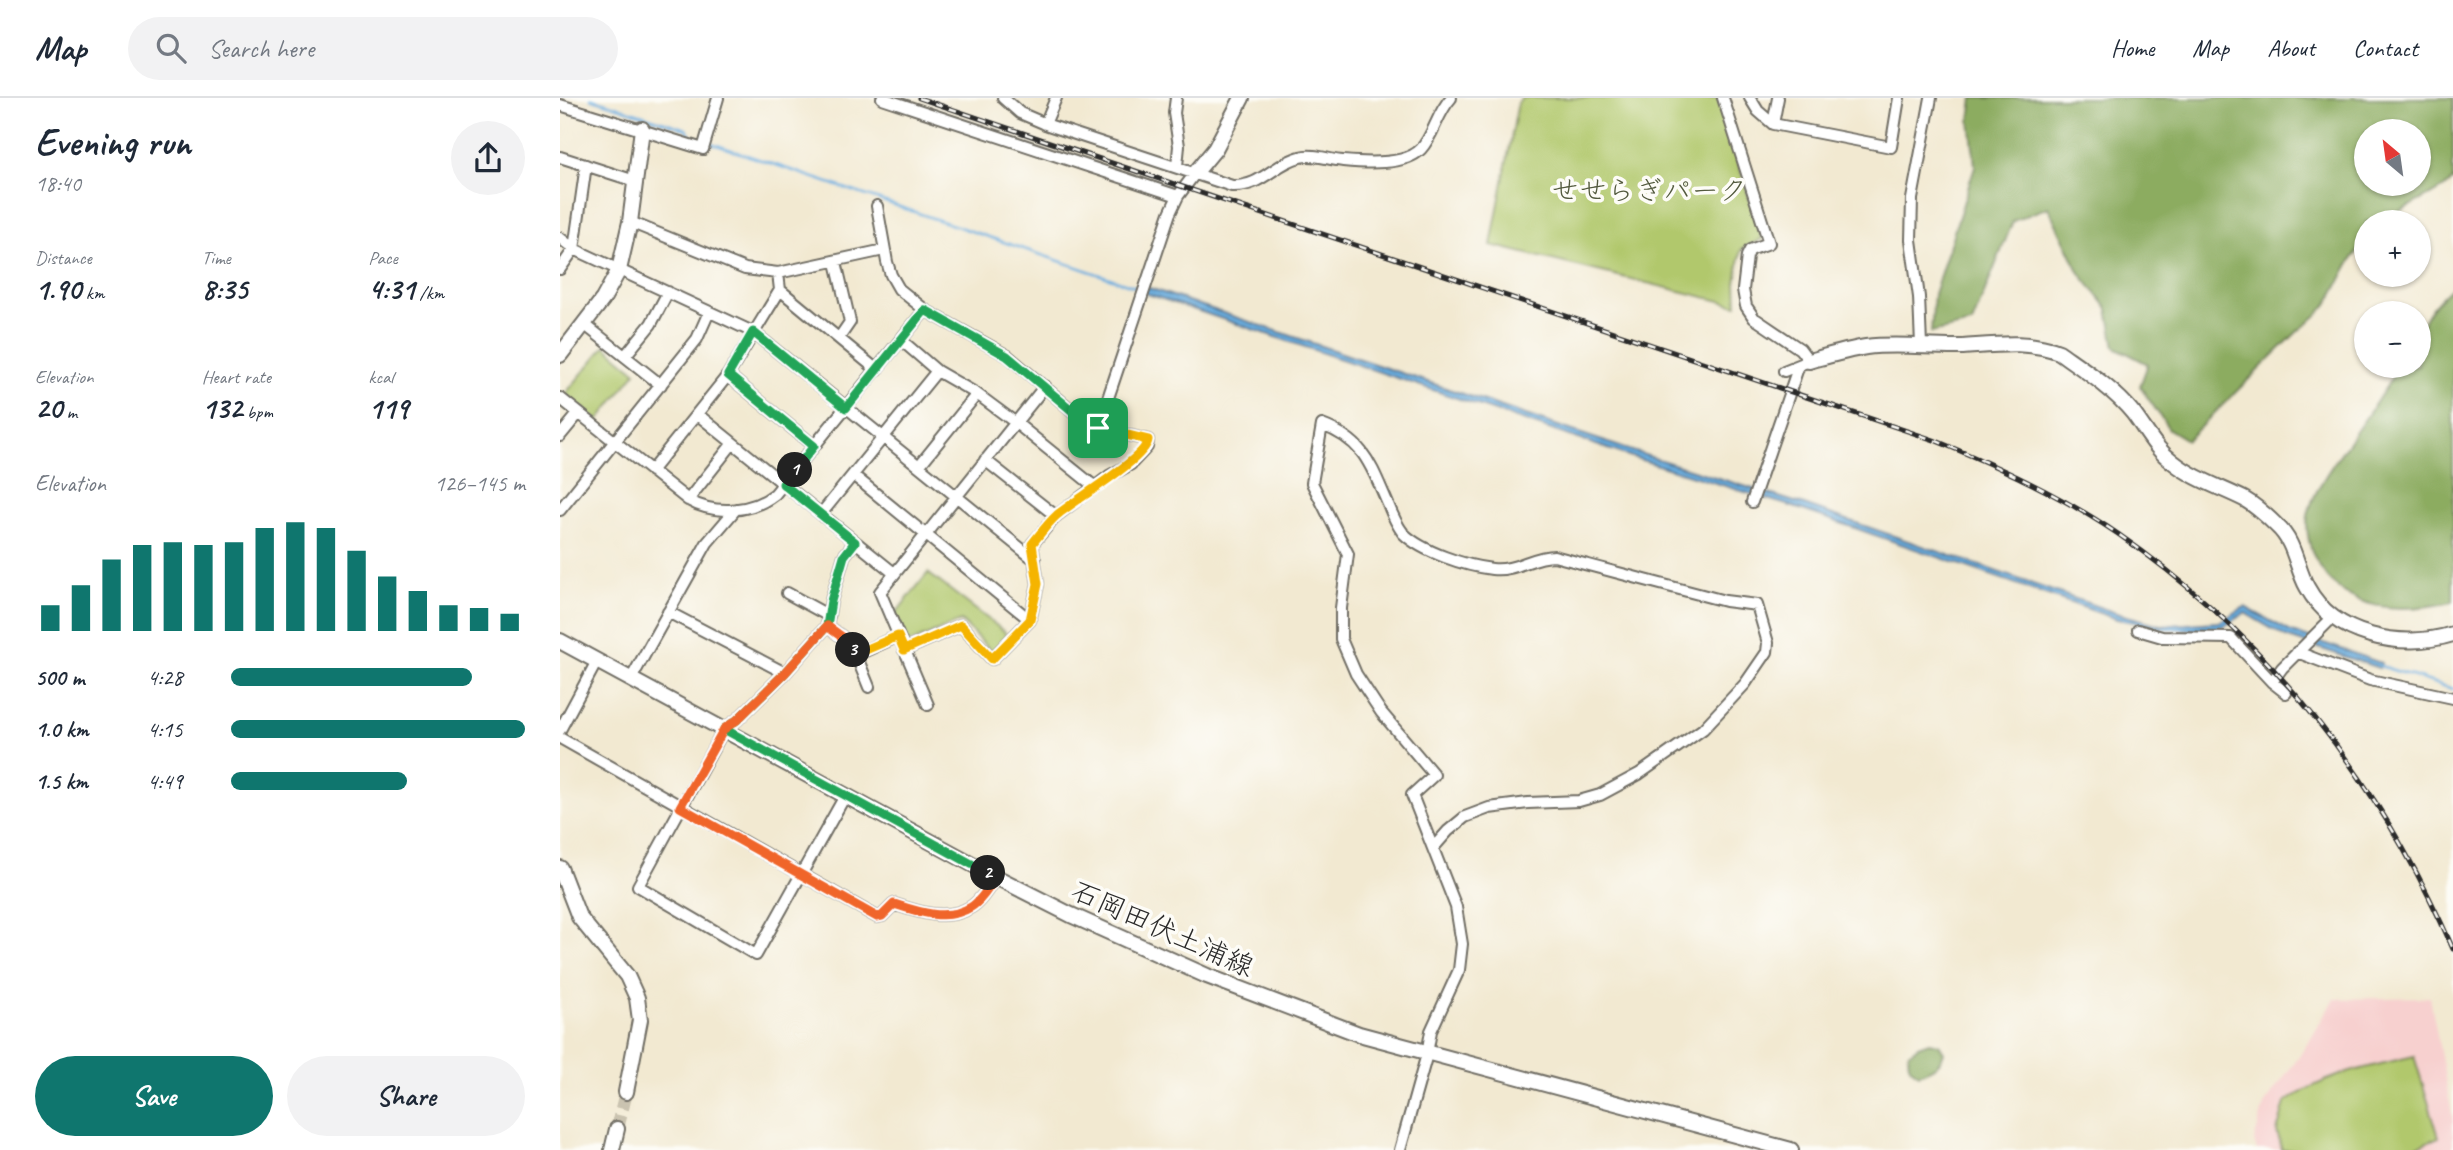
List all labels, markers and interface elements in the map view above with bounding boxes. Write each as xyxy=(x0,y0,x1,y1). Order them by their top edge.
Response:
search box xyxy=(128,17,618,80)
text: Map xyxy=(35,27,86,69)
icon: search xyxy=(152,29,190,67)
text: Search here xyxy=(208,32,314,65)
text: Home xyxy=(2111,33,2154,63)
text: Map xyxy=(2192,33,2229,63)
text: About xyxy=(2267,33,2315,63)
text: Contact xyxy=(2353,33,2418,63)
text: Evening run xyxy=(35,119,191,166)
north arrow xyxy=(2354,119,2431,196)
map controls xyxy=(2354,119,2431,378)
button: share xyxy=(451,121,525,195)
text: 18:40 xyxy=(35,169,81,198)
park label: せせらぎパーク xyxy=(1551,173,1747,208)
button: + xyxy=(2354,210,2431,287)
text: Distance xyxy=(35,246,92,270)
text: Time xyxy=(202,246,231,270)
text: Pace xyxy=(368,246,398,270)
text: 1.90 xyxy=(35,270,81,308)
text: 8:35 xyxy=(202,270,248,308)
text: 4:31 xyxy=(368,270,415,308)
text: km xyxy=(81,281,104,305)
text: /km xyxy=(415,281,444,305)
button: − xyxy=(2354,301,2431,378)
text: Elevation xyxy=(35,365,93,389)
text: Heart rate xyxy=(202,365,271,389)
text: kcal xyxy=(368,365,393,389)
text: 20 xyxy=(35,389,62,427)
text: 132 xyxy=(202,389,242,427)
text: 119 xyxy=(368,389,408,427)
pin xyxy=(1068,398,1128,458)
text: m xyxy=(62,400,77,424)
text: bpm xyxy=(242,400,273,424)
icon: arrive xyxy=(1079,409,1117,447)
pin: 1 xyxy=(778,452,812,488)
text: 1 xyxy=(790,457,799,481)
text: Elevation xyxy=(35,469,106,498)
text: 126–145 m xyxy=(434,469,525,498)
pin: 3 xyxy=(836,632,870,668)
text: 3 xyxy=(848,637,857,661)
text: 500 m xyxy=(35,663,84,692)
text: 4:28 xyxy=(147,663,183,692)
text: 1.0 km xyxy=(35,715,89,744)
text: 4:15 xyxy=(147,715,183,744)
text: 1.5 km xyxy=(35,767,88,796)
text: 4:49 xyxy=(147,767,183,796)
pin: 2 xyxy=(970,856,1006,890)
text: 2 xyxy=(983,860,992,884)
street label: 石岡田伏土浦線 xyxy=(1066,873,1259,984)
button: Save xyxy=(35,1056,273,1136)
button: Share xyxy=(287,1056,525,1136)

